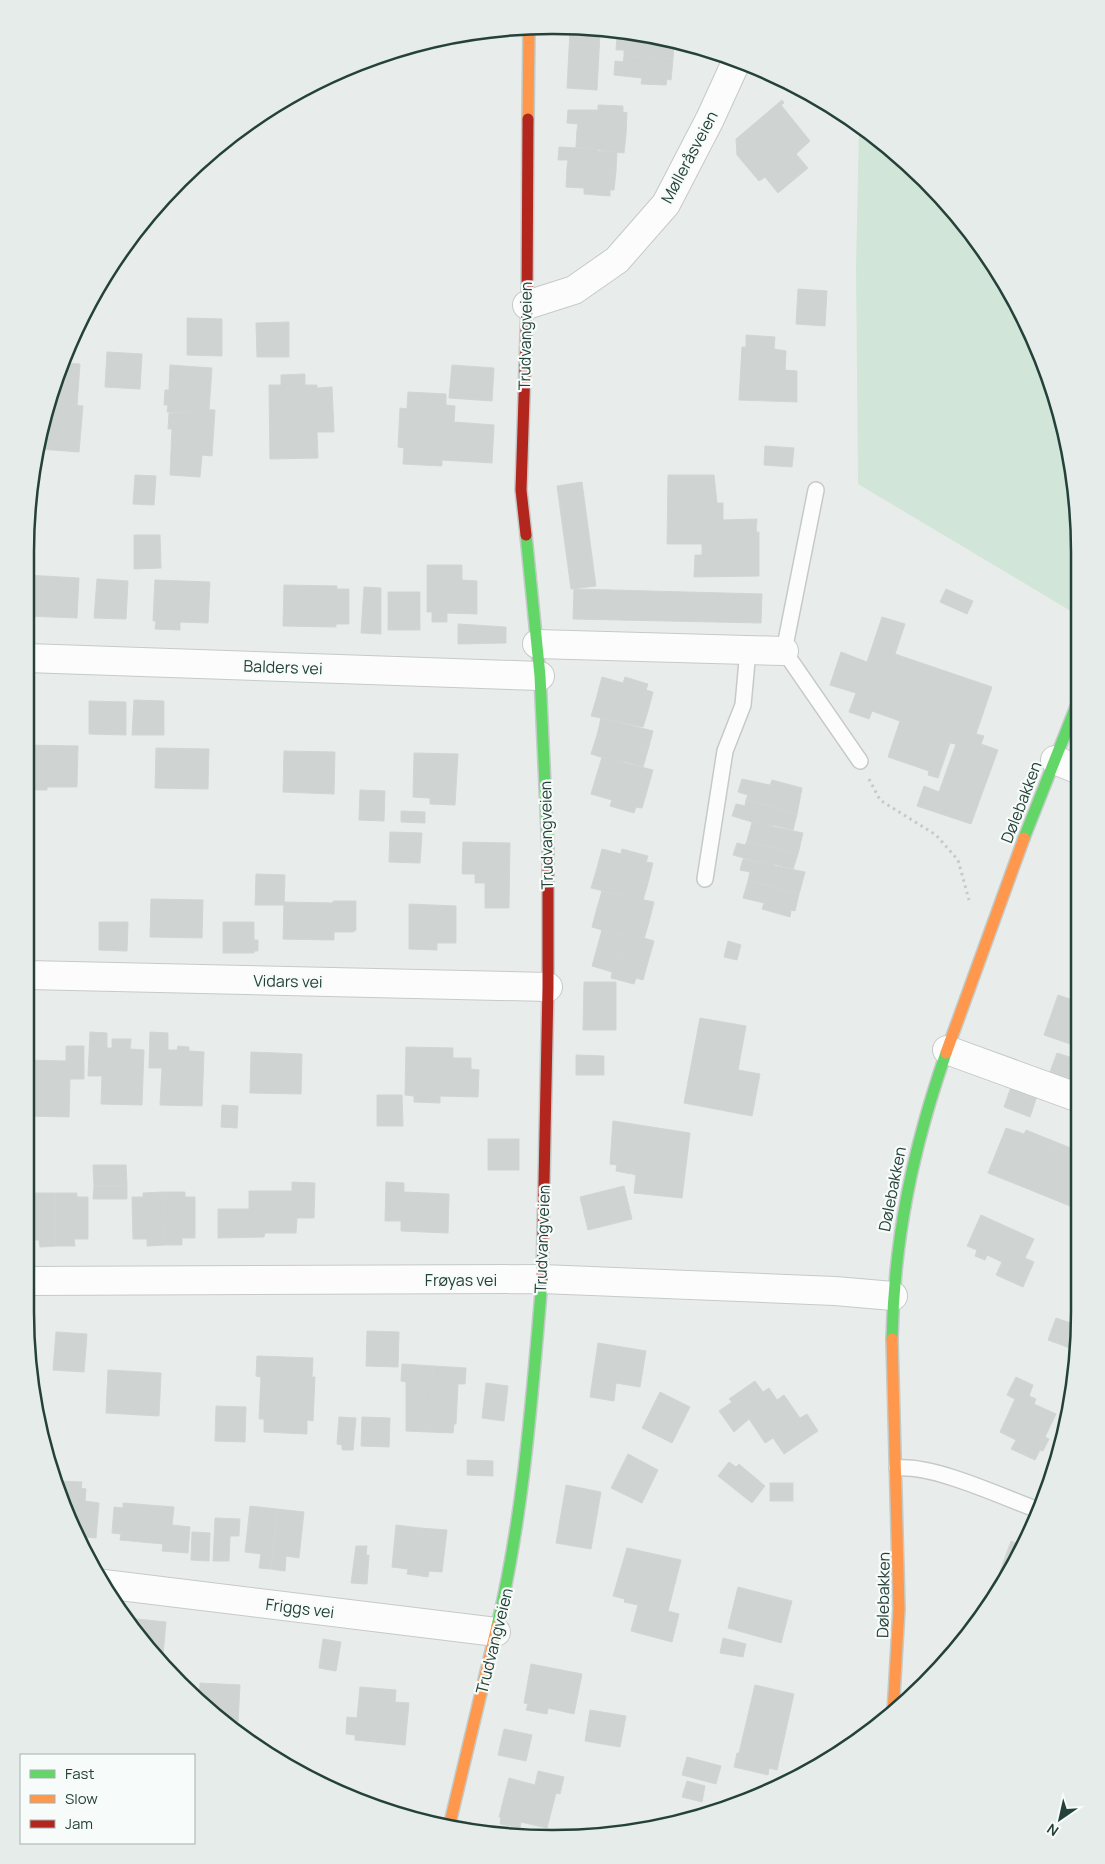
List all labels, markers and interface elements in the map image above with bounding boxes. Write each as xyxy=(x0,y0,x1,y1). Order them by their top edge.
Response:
street label: Mølleråsveien xyxy=(655,107,723,207)
street label: Trudvangveien xyxy=(513,282,537,390)
street label: Balders vei xyxy=(243,655,323,679)
street label: Dølebakken xyxy=(995,758,1047,846)
street label: Trudvangveien xyxy=(534,781,558,889)
street label: Vidars vei xyxy=(253,969,323,993)
street label: Dølebakken xyxy=(873,1145,911,1233)
street label: Trudvangveien xyxy=(529,1184,555,1294)
street label: Frøyas vei xyxy=(425,1269,497,1291)
street label: Dølebakken xyxy=(871,1552,895,1638)
street label: Trudvangveien xyxy=(470,1586,518,1696)
street label: Friggs vei xyxy=(264,1593,336,1623)
legend xyxy=(20,1754,195,1844)
text: Fast xyxy=(65,1763,94,1784)
text: Slow xyxy=(65,1788,98,1809)
north arrow xyxy=(1035,1794,1085,1844)
text: Jam xyxy=(65,1813,93,1834)
text: N xyxy=(1043,1820,1062,1841)

